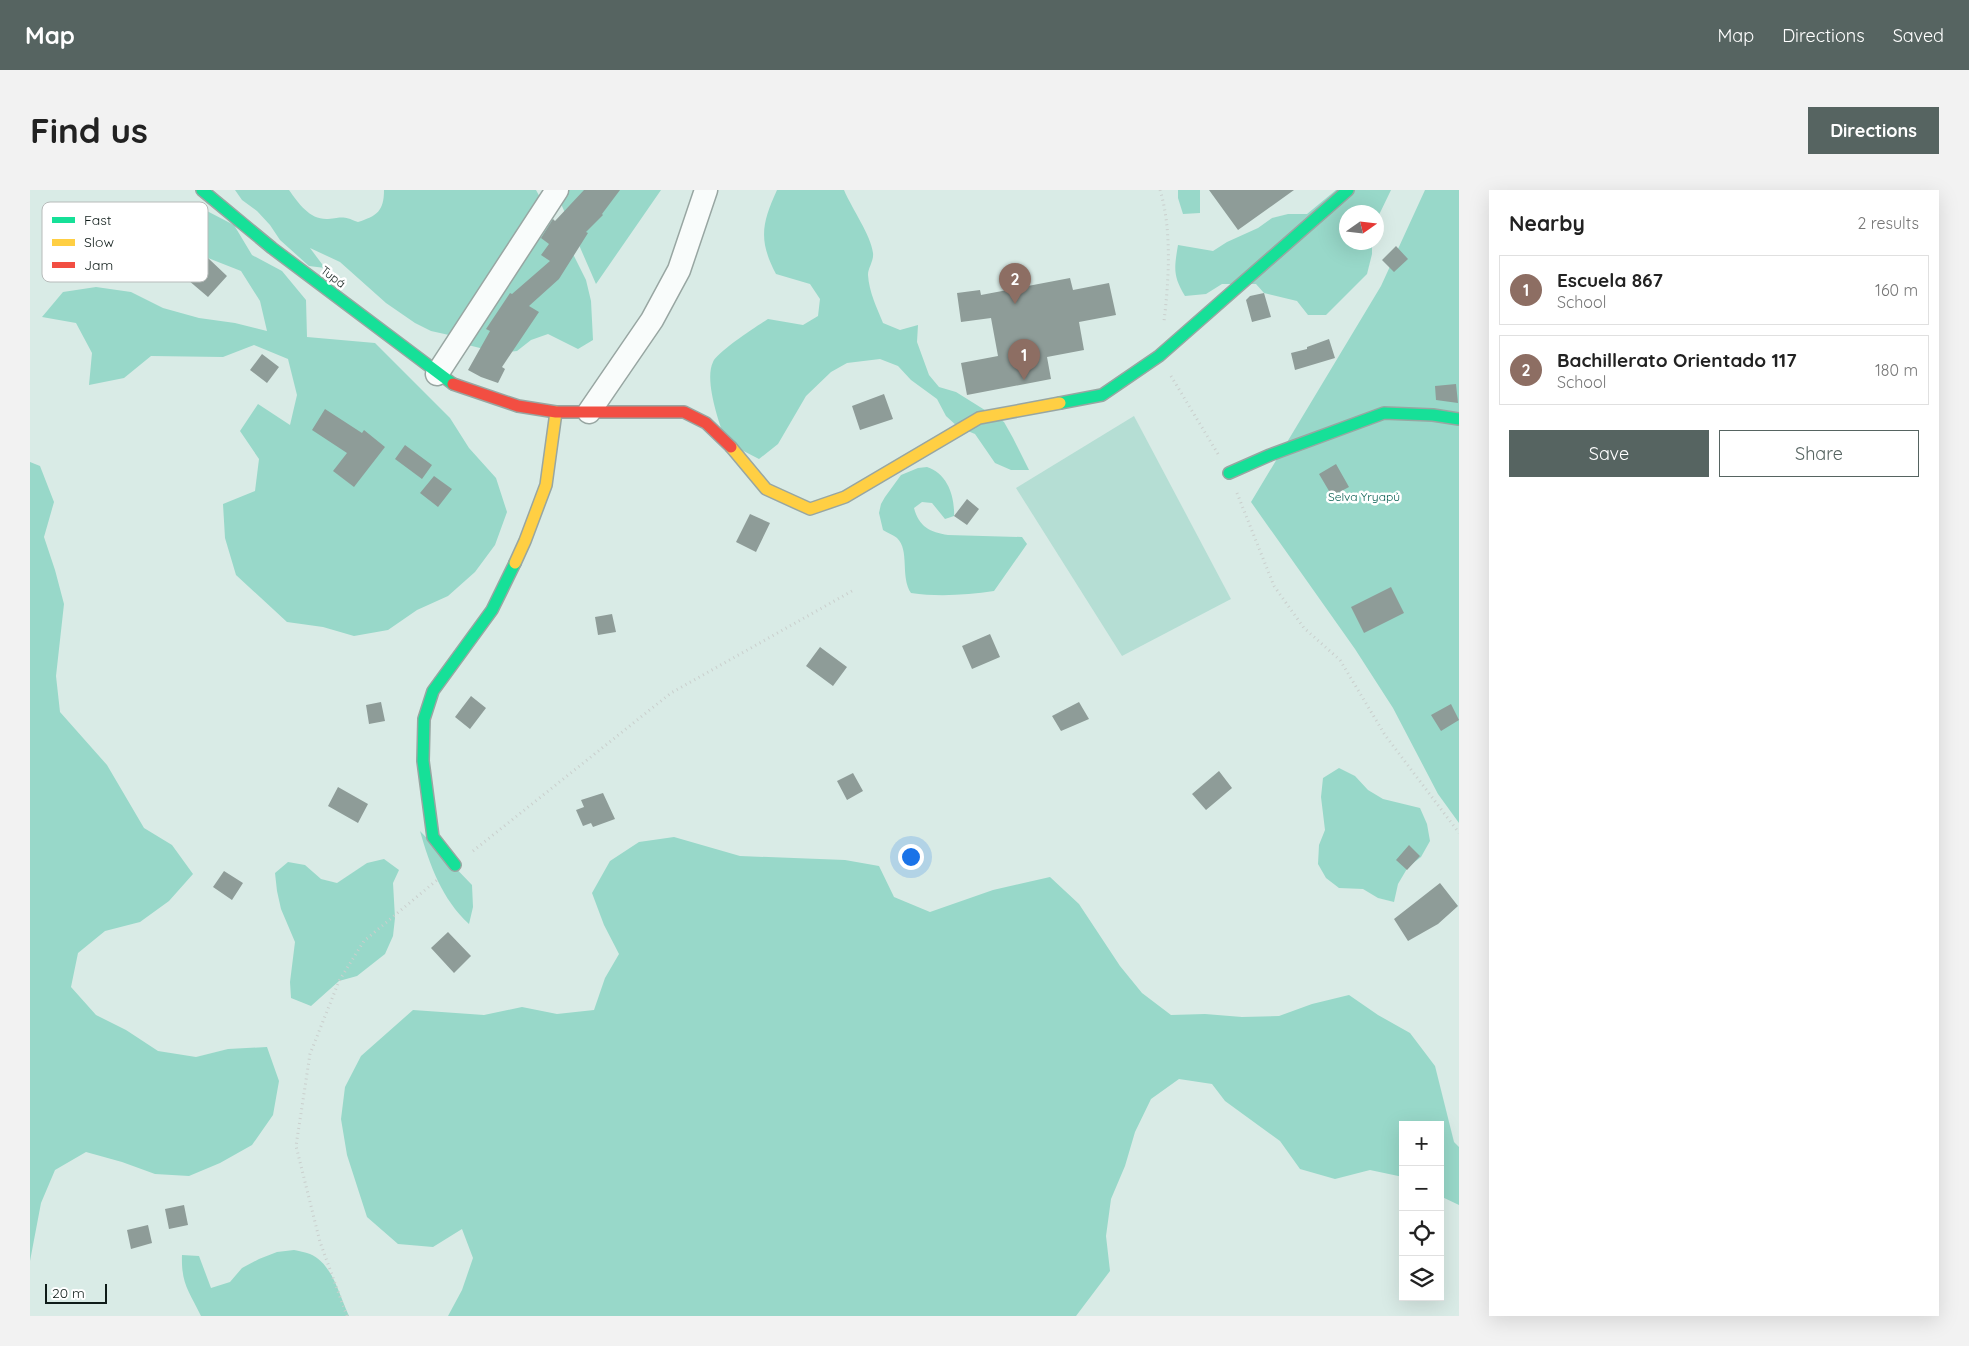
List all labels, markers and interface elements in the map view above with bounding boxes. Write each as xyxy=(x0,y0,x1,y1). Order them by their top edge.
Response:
text: Map xyxy=(25,20,75,50)
text: Map xyxy=(1717,24,1754,47)
text: Directions xyxy=(1782,24,1865,47)
text: Saved xyxy=(1893,24,1944,47)
button: Directions xyxy=(1808,107,1939,154)
text: Find us xyxy=(30,108,148,152)
legend xyxy=(42,202,208,282)
north arrow xyxy=(1339,205,1384,250)
text: Nearby xyxy=(1509,210,1585,236)
text: Fast xyxy=(84,211,112,229)
text: 2 results xyxy=(1857,213,1919,233)
text: Slow xyxy=(84,233,114,251)
text: Jam xyxy=(84,256,113,274)
street label: Tupá xyxy=(318,262,349,291)
pin: 2 xyxy=(999,263,1031,304)
text: Escuela 867 xyxy=(1557,268,1663,292)
text: 1 xyxy=(1523,280,1529,300)
text: 160 m xyxy=(1875,280,1918,300)
text: School xyxy=(1557,292,1606,312)
pin: 1 xyxy=(1008,339,1040,380)
text: Bachillerato Orientado 117 xyxy=(1557,348,1797,372)
text: 2 xyxy=(1521,360,1531,380)
text: 180 m xyxy=(1875,360,1918,380)
text: School xyxy=(1557,372,1606,392)
button: Save xyxy=(1509,430,1709,477)
button: Share xyxy=(1719,430,1919,477)
park label: Selva Yryapú xyxy=(1328,489,1400,504)
your location xyxy=(898,844,924,870)
map controls xyxy=(1399,1121,1444,1301)
button: + xyxy=(1399,1121,1444,1166)
button: − xyxy=(1399,1166,1444,1211)
button: locate xyxy=(1399,1211,1444,1256)
button: layers xyxy=(1399,1256,1444,1301)
scale bar xyxy=(45,1281,108,1304)
text: 20 m xyxy=(52,1284,85,1302)

